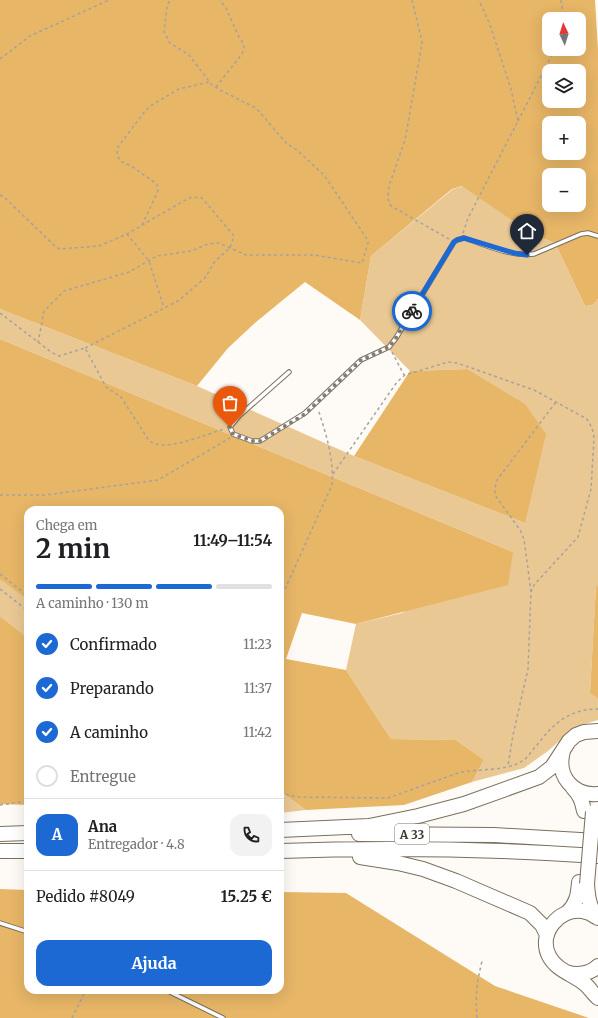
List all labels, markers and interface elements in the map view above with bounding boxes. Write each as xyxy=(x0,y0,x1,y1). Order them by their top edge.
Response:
north arrow xyxy=(542,12,586,56)
map controls xyxy=(542,12,586,212)
button: layers xyxy=(542,64,586,108)
button: + xyxy=(542,116,586,160)
button: − xyxy=(542,168,586,212)
pin xyxy=(510,214,544,255)
icon: home xyxy=(516,220,538,242)
courier xyxy=(392,291,432,331)
icon: bike xyxy=(401,300,423,322)
pin xyxy=(213,386,247,427)
icon: bag xyxy=(219,392,241,414)
text: Chega em xyxy=(36,517,97,534)
text: 11:49–11:54 xyxy=(193,531,272,550)
text: 2 min xyxy=(36,532,110,565)
text: A caminho · 130 m xyxy=(36,595,148,612)
icon: check xyxy=(36,633,58,655)
text: Confirmado xyxy=(70,635,157,654)
text: 11:23 xyxy=(243,636,272,653)
icon: check xyxy=(36,677,58,699)
text: Preparando xyxy=(70,679,154,698)
text: 11:37 xyxy=(244,680,272,697)
icon: check xyxy=(36,721,58,743)
text: A caminho xyxy=(70,723,148,742)
text: 11:42 xyxy=(243,724,272,741)
text: Entregue xyxy=(70,767,136,786)
button: phone xyxy=(230,814,272,856)
text: Ana xyxy=(88,817,117,836)
road number: A 33 xyxy=(395,824,429,844)
text: A xyxy=(52,825,62,844)
text: Entregador · 4.8 xyxy=(88,836,185,853)
text: Pedido #8049 xyxy=(36,887,135,906)
text: 15.25 € xyxy=(221,887,272,906)
button: Ajuda xyxy=(36,940,272,986)

